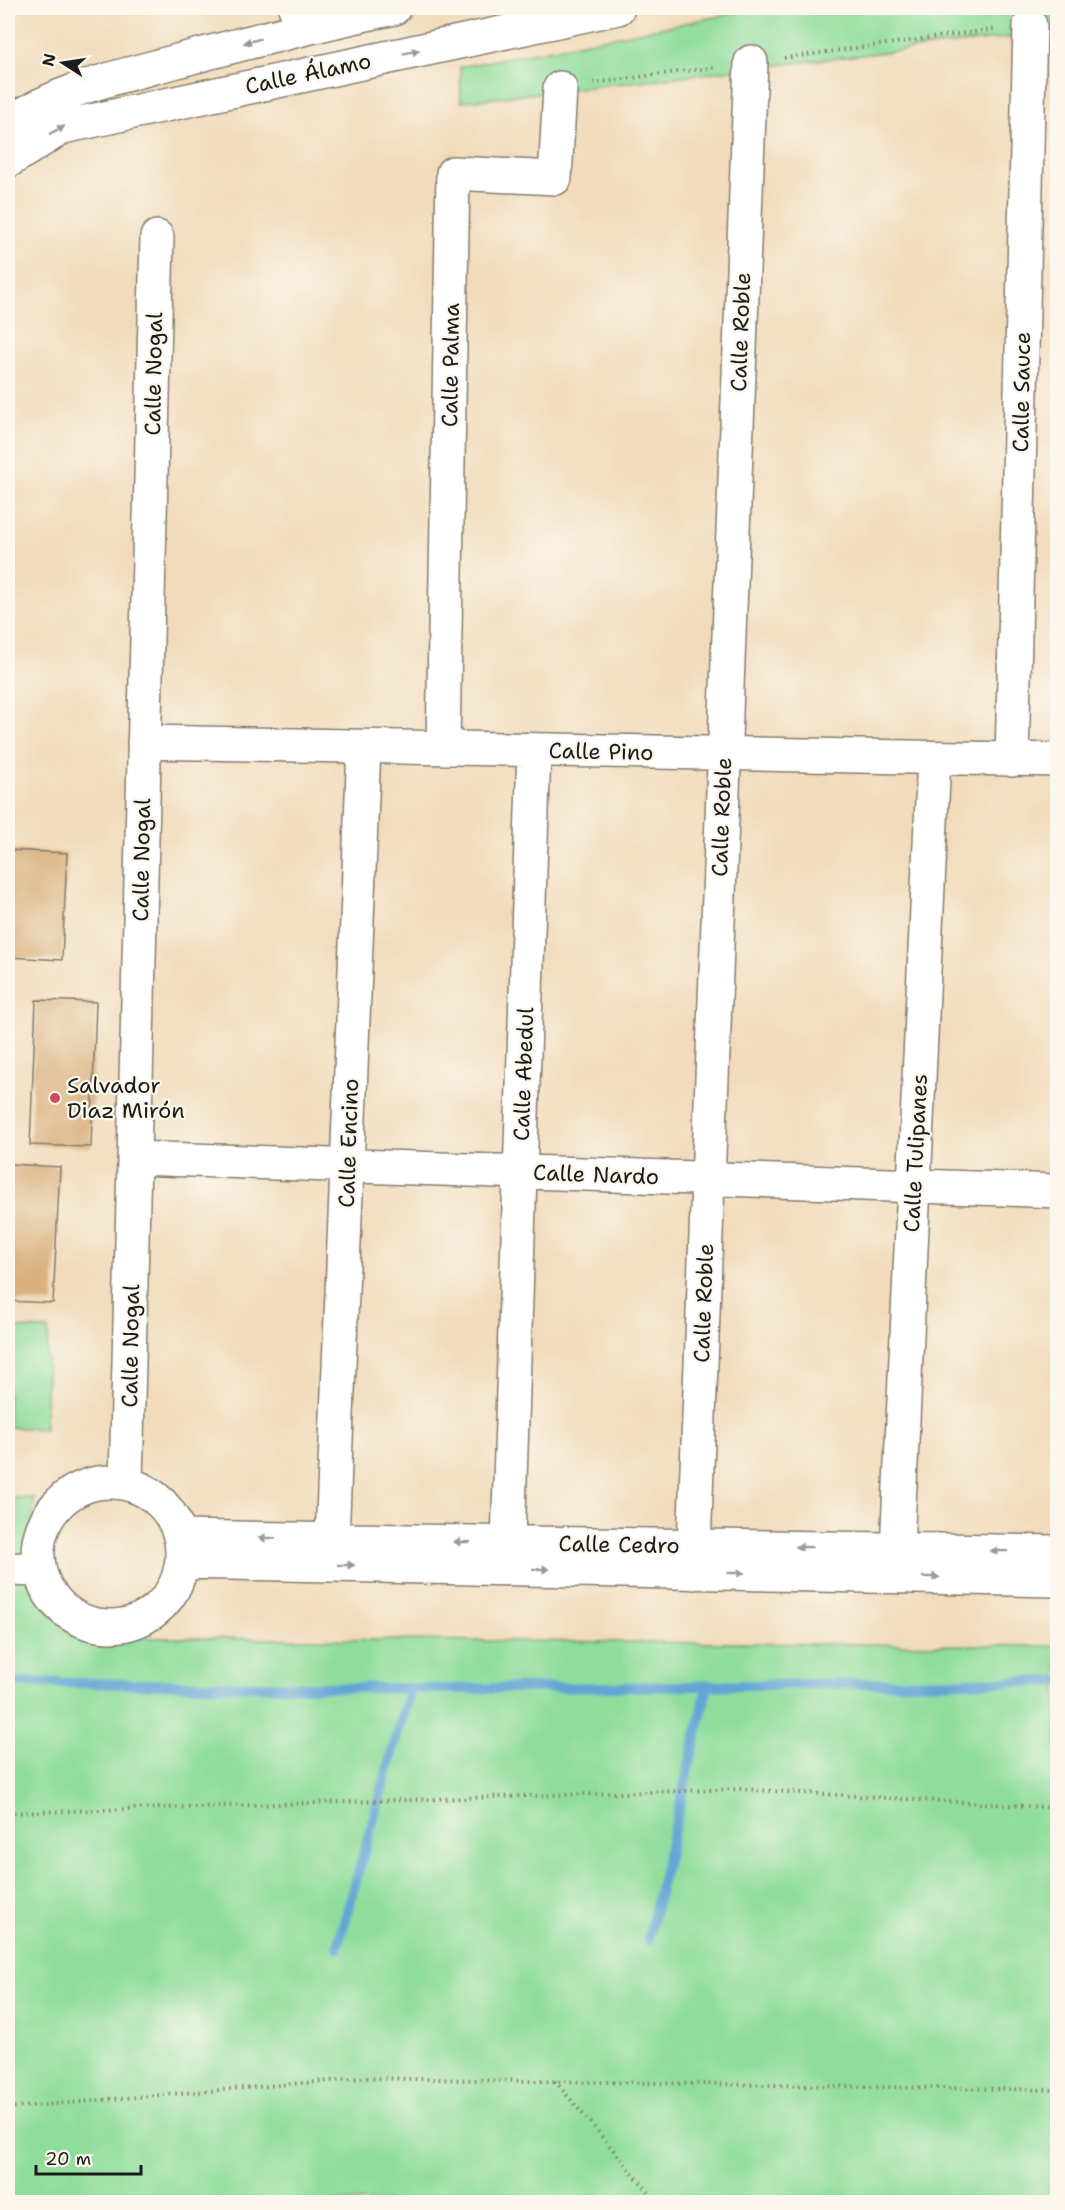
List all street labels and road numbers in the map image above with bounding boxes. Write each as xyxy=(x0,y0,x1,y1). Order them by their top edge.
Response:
street label: Calle Álamo xyxy=(242,46,374,101)
street label: Calle Roble xyxy=(724,272,757,392)
street label: Calle Palma xyxy=(435,302,466,427)
street label: Calle Nogal xyxy=(138,312,169,436)
street label: Calle Sauce xyxy=(1006,331,1037,453)
street label: Calle Pino xyxy=(548,736,654,767)
street label: Calle Roble xyxy=(705,757,738,877)
street label: Calle Nogal xyxy=(126,798,157,922)
street label: Calle Abedul xyxy=(507,1006,540,1142)
street label: Calle Tulipanes xyxy=(897,1073,934,1233)
street label: Calle Encino xyxy=(332,1078,365,1208)
street label: Calle Nardo xyxy=(532,1158,659,1191)
street label: Calle Roble xyxy=(687,1243,720,1363)
street label: Calle Nogal xyxy=(115,1284,146,1408)
street label: Calle Cedro xyxy=(558,1529,680,1560)

